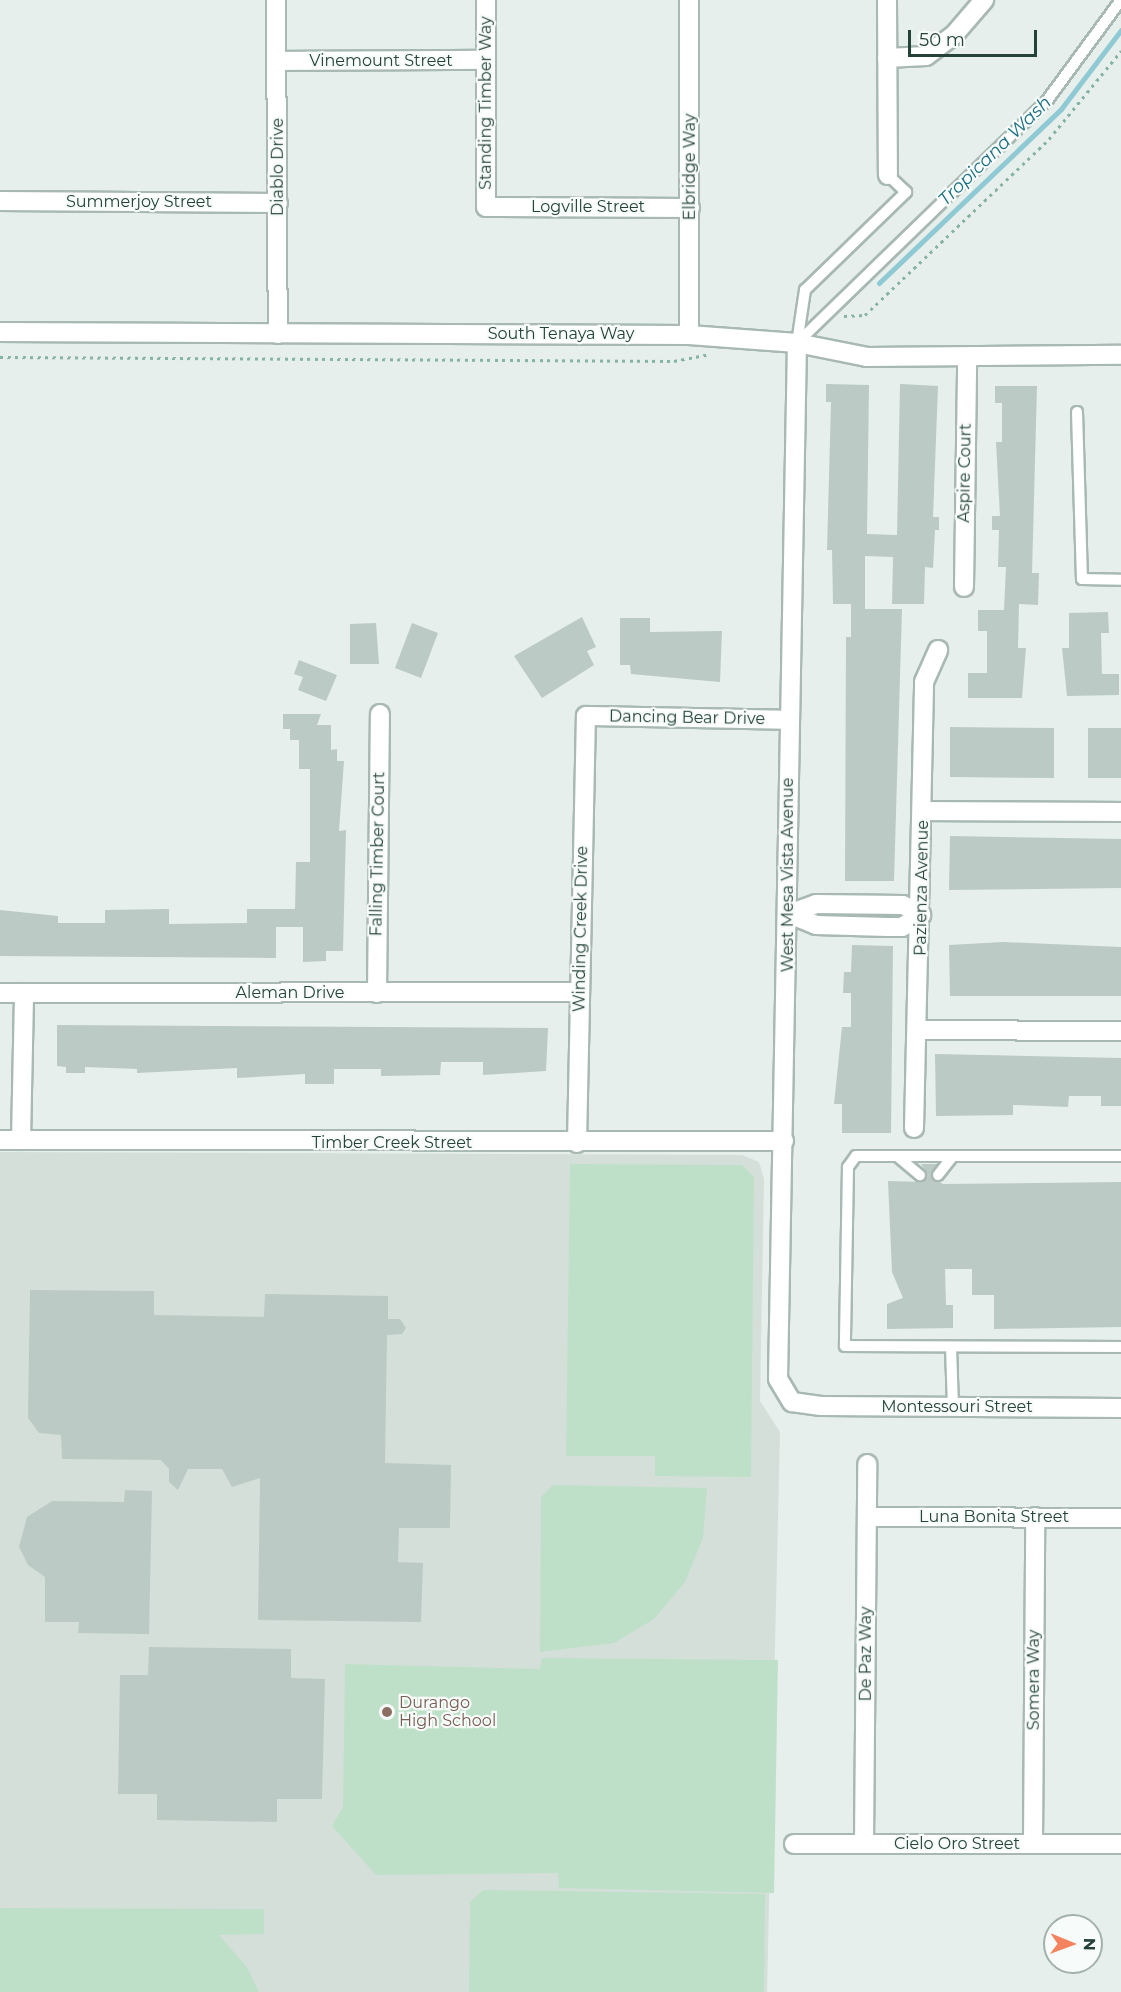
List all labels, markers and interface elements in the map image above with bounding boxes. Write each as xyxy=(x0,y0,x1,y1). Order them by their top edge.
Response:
street label: Standing Timber Way xyxy=(476,16,496,190)
scale bar xyxy=(911,18,1040,56)
text: 50 m xyxy=(919,29,965,51)
street label: Vinemount Street xyxy=(309,51,453,71)
water label: Tropicana Wash xyxy=(934,92,1056,210)
street label: Elbridge Way xyxy=(680,114,700,220)
street label: Diablo Drive xyxy=(268,118,288,216)
street label: Summerjoy Street xyxy=(66,192,212,212)
street label: Logville Street xyxy=(531,197,645,217)
street label: South Tenaya Way xyxy=(488,324,634,344)
street label: Aspire Court xyxy=(955,423,975,523)
street label: Dancing Bear Drive xyxy=(609,707,765,729)
street label: Falling Timber Court xyxy=(367,772,389,936)
street label: West Mesa Vista Avenue xyxy=(778,778,798,972)
street label: Pazienza Avenue xyxy=(911,820,933,956)
street label: Winding Creek Drive xyxy=(570,846,592,1012)
street label: Aleman Drive xyxy=(236,983,344,1003)
street label: Timber Creek Street xyxy=(312,1133,472,1153)
street label: Montessouri Street xyxy=(881,1397,1033,1417)
street label: Luna Bonita Street xyxy=(919,1507,1069,1527)
street label: De Paz Way xyxy=(856,1607,876,1701)
street label: Somera Way xyxy=(1024,1630,1044,1730)
place label: Durango High School xyxy=(399,1693,496,1731)
marker: Durango High School xyxy=(380,1705,394,1719)
street label: Cielo Oro Street xyxy=(894,1834,1020,1854)
north arrow xyxy=(1043,1914,1103,1974)
text: N xyxy=(1080,1938,1099,1951)

